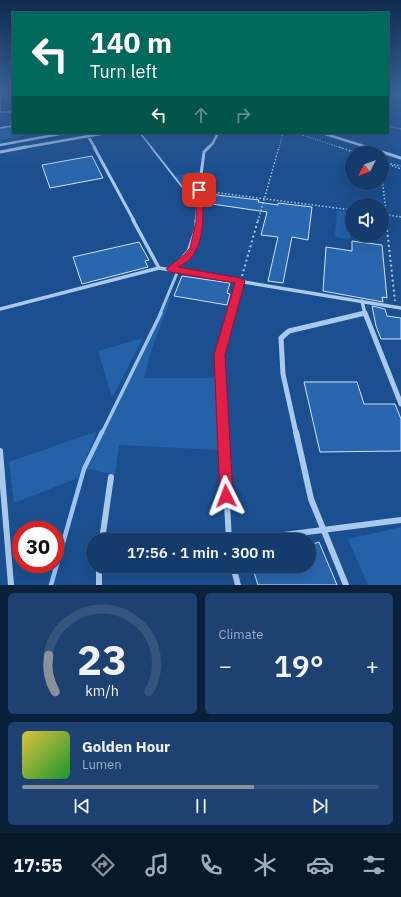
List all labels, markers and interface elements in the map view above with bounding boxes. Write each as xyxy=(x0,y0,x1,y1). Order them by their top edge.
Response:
text: 140 m xyxy=(90,24,172,61)
icon: left xyxy=(24,28,76,80)
text: Turn left xyxy=(90,60,158,83)
icon: left xyxy=(148,104,170,126)
icon: ahead xyxy=(190,104,212,126)
icon: right xyxy=(232,104,254,126)
north arrow xyxy=(345,146,389,190)
map controls xyxy=(345,146,389,242)
pin xyxy=(182,173,216,207)
icon: arrive xyxy=(188,179,210,201)
button: sound xyxy=(345,198,389,242)
position arrow xyxy=(205,475,247,517)
speed limit sign: 30 xyxy=(12,521,64,573)
text: 17:56 · 1 min · 300 m xyxy=(127,543,275,562)
text: Climate xyxy=(219,626,263,643)
text: 23 xyxy=(77,631,127,685)
text: 19° xyxy=(274,646,324,685)
text: − xyxy=(219,651,232,680)
text: + xyxy=(366,651,379,680)
text: km/h xyxy=(85,680,119,699)
text: Golden Hour xyxy=(82,737,170,756)
text: Lumen xyxy=(82,756,122,773)
icon: previous xyxy=(71,795,93,817)
icon: pause xyxy=(190,795,212,817)
icon: next xyxy=(309,795,331,817)
icon: directions xyxy=(89,851,117,879)
icon: music xyxy=(143,851,171,879)
icon: phone xyxy=(197,851,225,879)
icon: climate xyxy=(251,851,279,879)
icon: car xyxy=(306,851,334,879)
icon: filters xyxy=(360,851,388,879)
text: 17:55 xyxy=(13,854,62,877)

